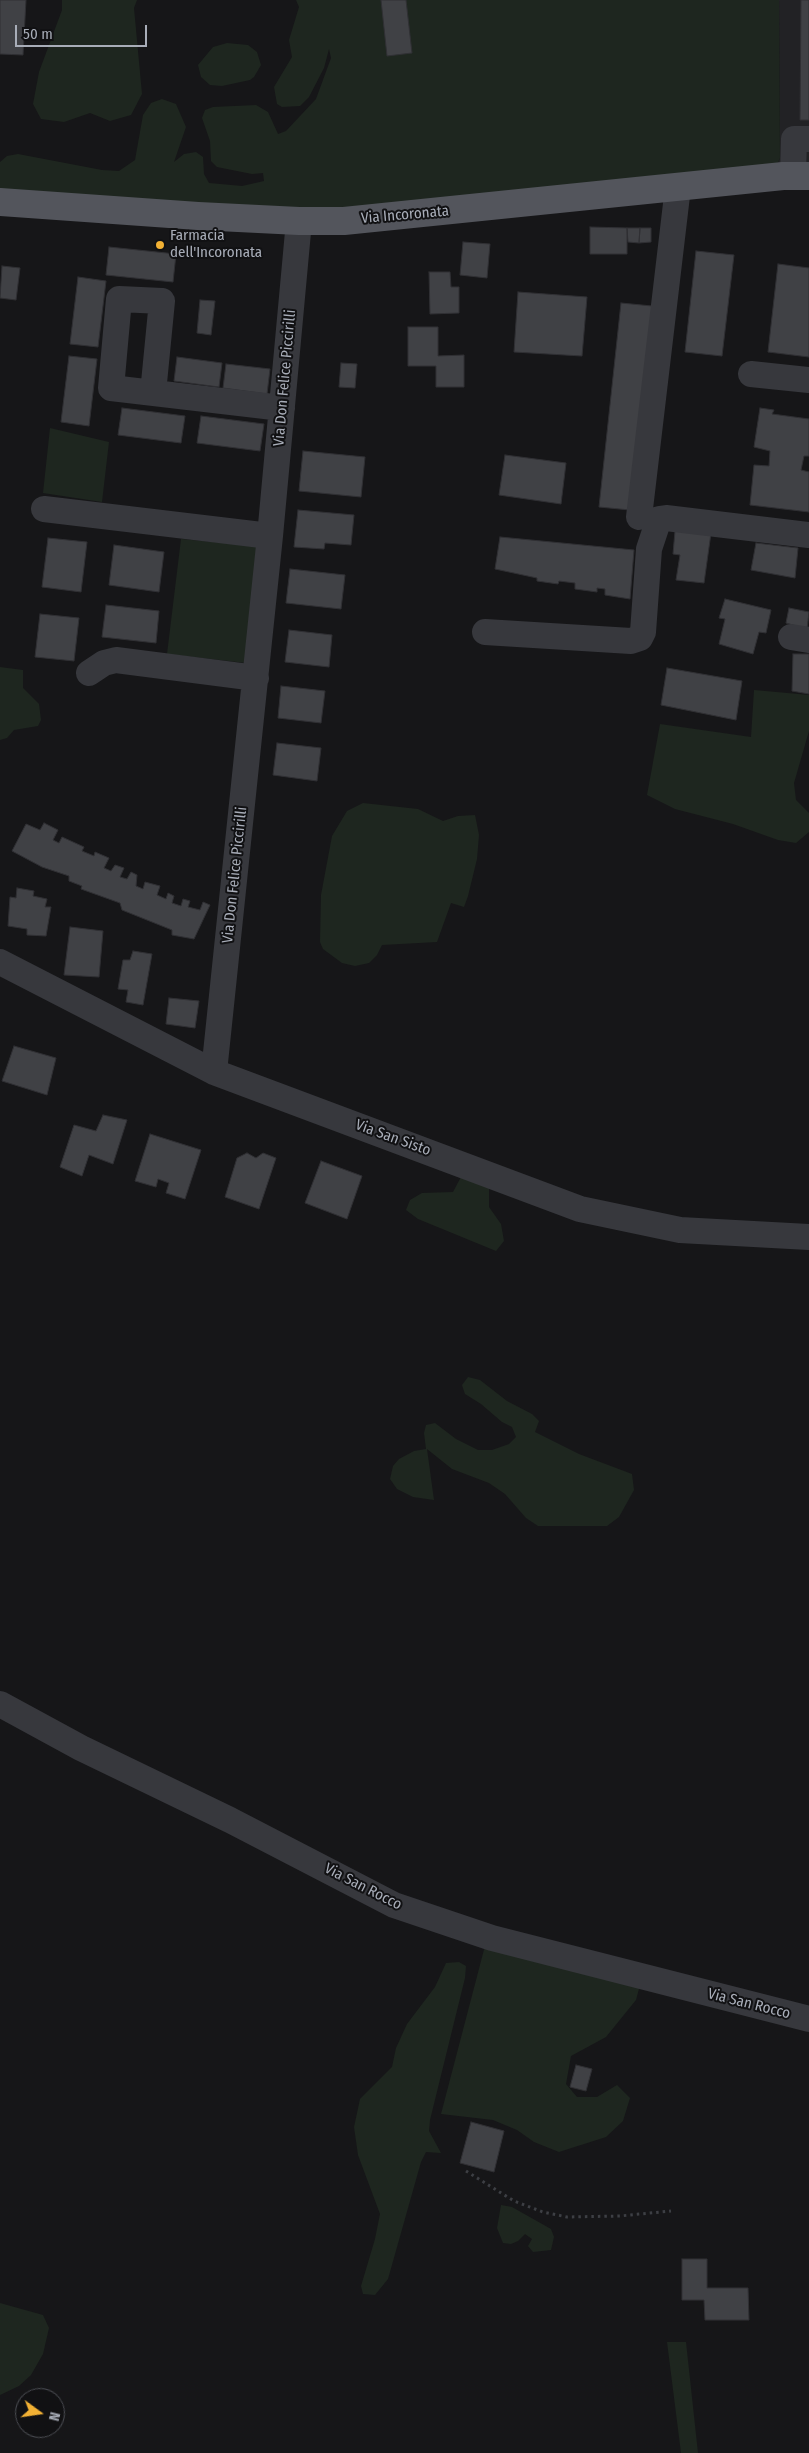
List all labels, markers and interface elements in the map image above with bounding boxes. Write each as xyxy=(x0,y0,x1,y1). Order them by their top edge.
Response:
scale bar xyxy=(18,15,150,47)
text: 50 m xyxy=(23,25,53,43)
street label: Via Incoronata xyxy=(360,202,450,228)
place label: Farmacia dell'Incoronata xyxy=(170,227,262,262)
marker: Farmacia dell'Incoronata xyxy=(154,239,166,251)
street label: Via Don Felice Piccirilli xyxy=(270,309,300,447)
street label: Via Don Felice Piccirilli xyxy=(219,806,251,944)
street label: Via San Sisto xyxy=(353,1116,433,1160)
street label: Via San Rocco xyxy=(321,1860,405,1914)
street label: Via San Rocco xyxy=(706,1985,792,2023)
north arrow xyxy=(15,2388,65,2438)
text: N xyxy=(45,2410,63,2423)

